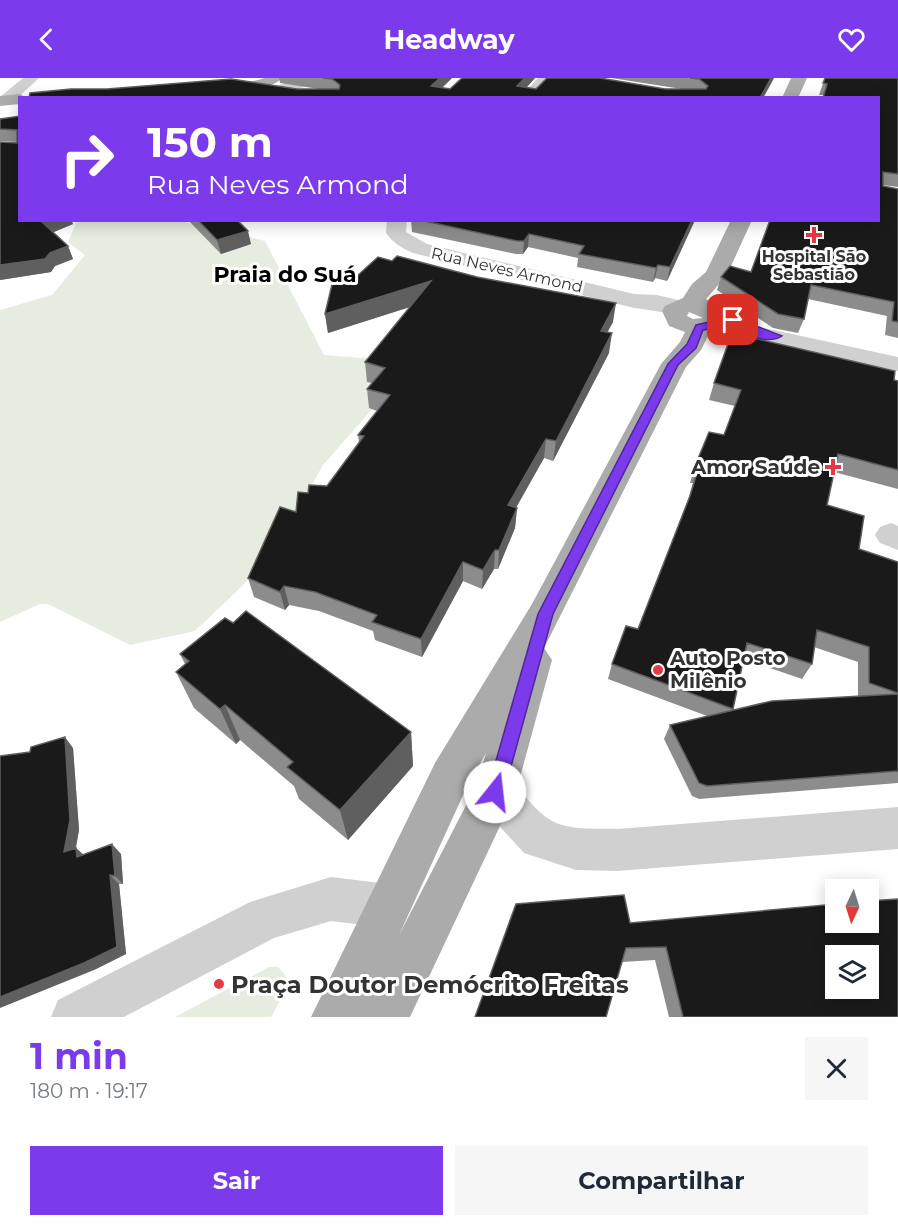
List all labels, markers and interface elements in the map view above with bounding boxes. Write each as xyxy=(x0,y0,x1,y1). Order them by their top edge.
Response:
icon: back xyxy=(30,23,63,56)
text: Headway xyxy=(383,23,515,56)
icon: heart xyxy=(835,23,868,56)
text: 150 m xyxy=(147,116,273,168)
icon: right xyxy=(48,120,126,198)
text: Rua Neves Armond xyxy=(147,168,409,201)
marker: Hospital São Sebastião xyxy=(805,226,823,244)
street label: Rua Neves Armond xyxy=(429,243,585,297)
place label: Hospital São Sebastião xyxy=(762,247,866,284)
district label: Praia do Suá xyxy=(213,261,357,288)
pin xyxy=(707,294,758,345)
icon: arrive xyxy=(716,303,749,336)
place label: Amor Saúde xyxy=(690,455,820,479)
marker: Amor Saúde xyxy=(824,458,842,476)
place label: Auto Posto Milênio xyxy=(669,646,786,693)
marker: Auto Posto Milênio xyxy=(651,663,665,677)
position arrow xyxy=(463,760,527,824)
north arrow xyxy=(825,879,879,933)
map controls xyxy=(825,879,879,999)
button: layers xyxy=(825,945,879,999)
place label: Praça Doutor Demócrito Freitas xyxy=(231,970,629,999)
marker: Praça Doutor Demócrito Freitas xyxy=(212,977,226,991)
text: 1 min xyxy=(30,1034,128,1078)
button: close xyxy=(805,1037,868,1100)
text: 180 m · 19:17 xyxy=(30,1079,148,1103)
button: Sair xyxy=(30,1146,443,1215)
button: Compartilhar xyxy=(455,1146,868,1215)

